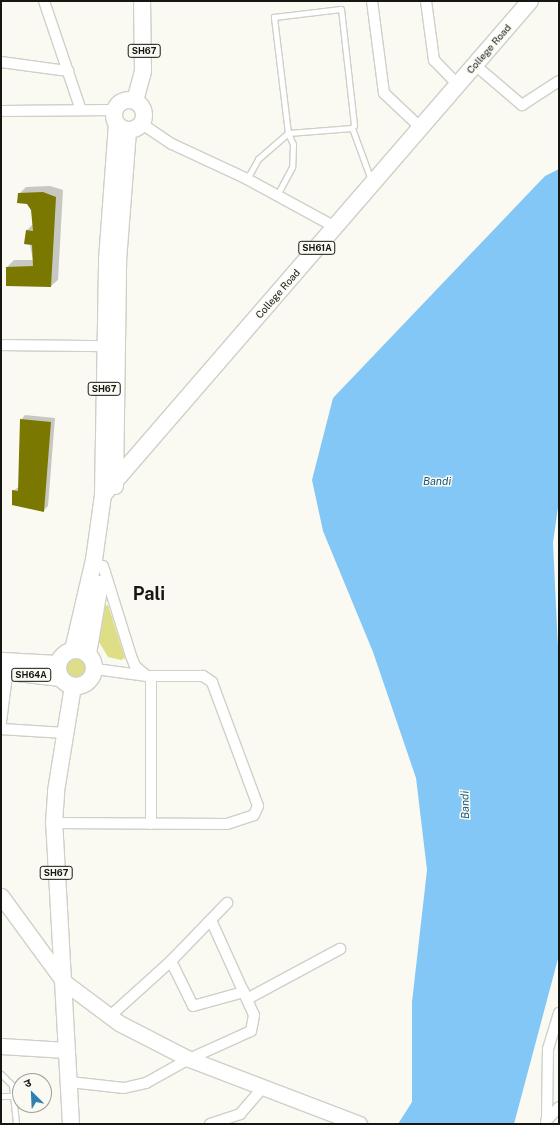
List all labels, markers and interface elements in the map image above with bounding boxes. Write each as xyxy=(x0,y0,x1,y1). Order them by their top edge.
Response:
street label: College Road xyxy=(464,22,514,76)
road number: SH67 xyxy=(127,44,161,58)
road number: SH61A xyxy=(298,241,336,255)
street label: College Road xyxy=(253,267,303,321)
road number: SH67 xyxy=(87,382,121,396)
water label: Bandi xyxy=(423,474,451,488)
district label: Pali xyxy=(133,583,165,605)
road number: SH64A xyxy=(11,668,51,682)
water label: Bandi xyxy=(458,791,472,819)
road number: SH67 xyxy=(39,866,73,880)
north arrow xyxy=(12,1073,52,1113)
text: उ xyxy=(22,1076,33,1090)

